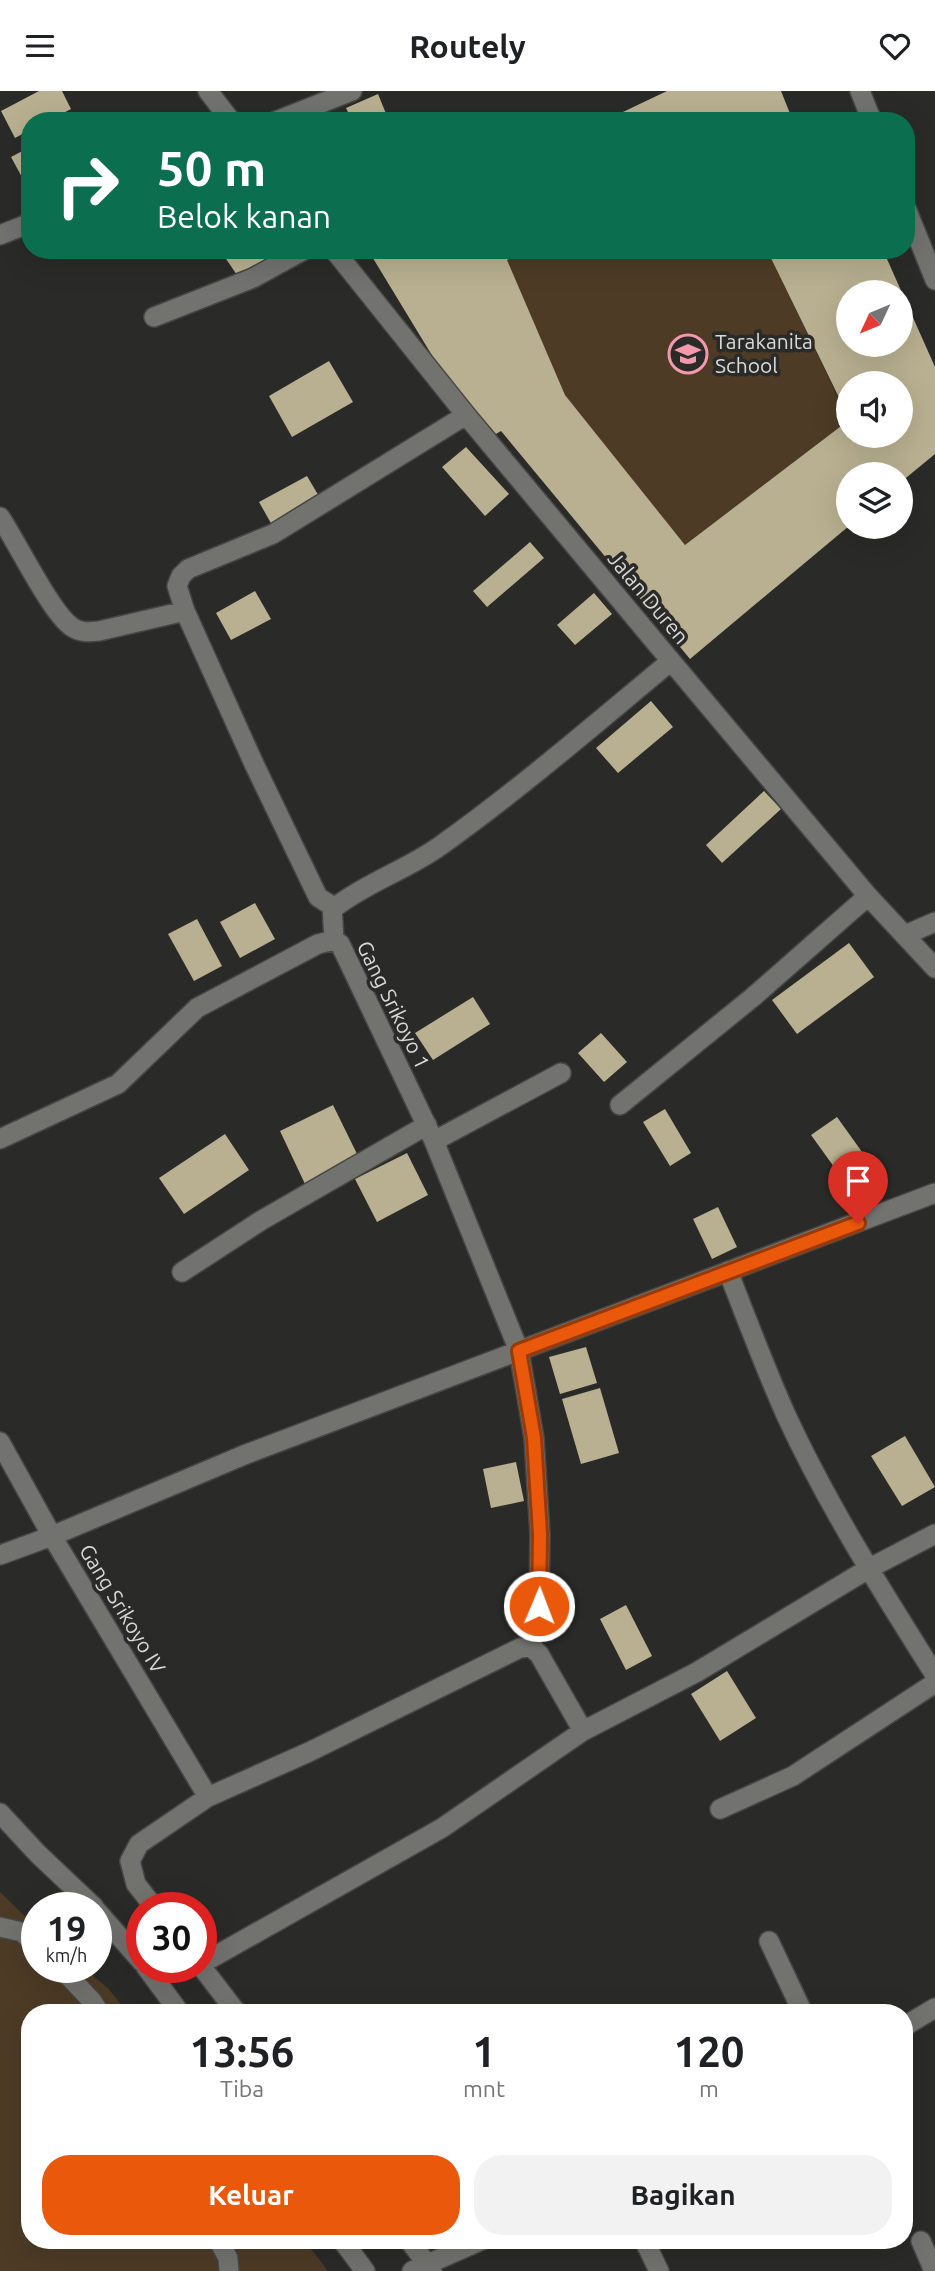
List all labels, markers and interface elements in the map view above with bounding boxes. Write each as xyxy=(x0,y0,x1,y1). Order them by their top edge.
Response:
icon: menu xyxy=(21,27,59,65)
icon: heart xyxy=(876,27,914,65)
text: Routely xyxy=(409,28,526,64)
icon: right xyxy=(42,140,133,231)
text: 50 m xyxy=(157,140,266,195)
text: Belok kanan xyxy=(157,198,331,234)
north arrow xyxy=(836,280,914,357)
map controls xyxy=(836,280,913,539)
place label: Tarakanita School xyxy=(715,329,813,377)
school or university icon: Tarakanita School xyxy=(667,333,709,375)
button: sound xyxy=(836,371,913,448)
button: layers xyxy=(836,462,913,539)
street label: Jalan Duren xyxy=(603,547,694,648)
street label: Gang Srikoyo 1 xyxy=(353,937,435,1072)
pin xyxy=(828,1151,888,1223)
icon: arrive xyxy=(839,1162,877,1200)
street label: Gang Srikoyo IV xyxy=(75,1540,171,1678)
position arrow xyxy=(502,1569,576,1643)
speed limit sign: 30 xyxy=(126,1892,217,1983)
text: 19 xyxy=(47,1908,86,1948)
text: km/h xyxy=(46,1945,87,1965)
text: 13:56 xyxy=(189,2028,295,2075)
text: 1 xyxy=(472,2028,496,2075)
text: 120 xyxy=(673,2028,745,2075)
text: Tiba xyxy=(220,2076,264,2101)
text: mnt xyxy=(463,2076,505,2101)
text: m xyxy=(699,2076,719,2101)
button: Keluar xyxy=(42,2155,460,2235)
button: Bagikan xyxy=(474,2155,892,2235)

